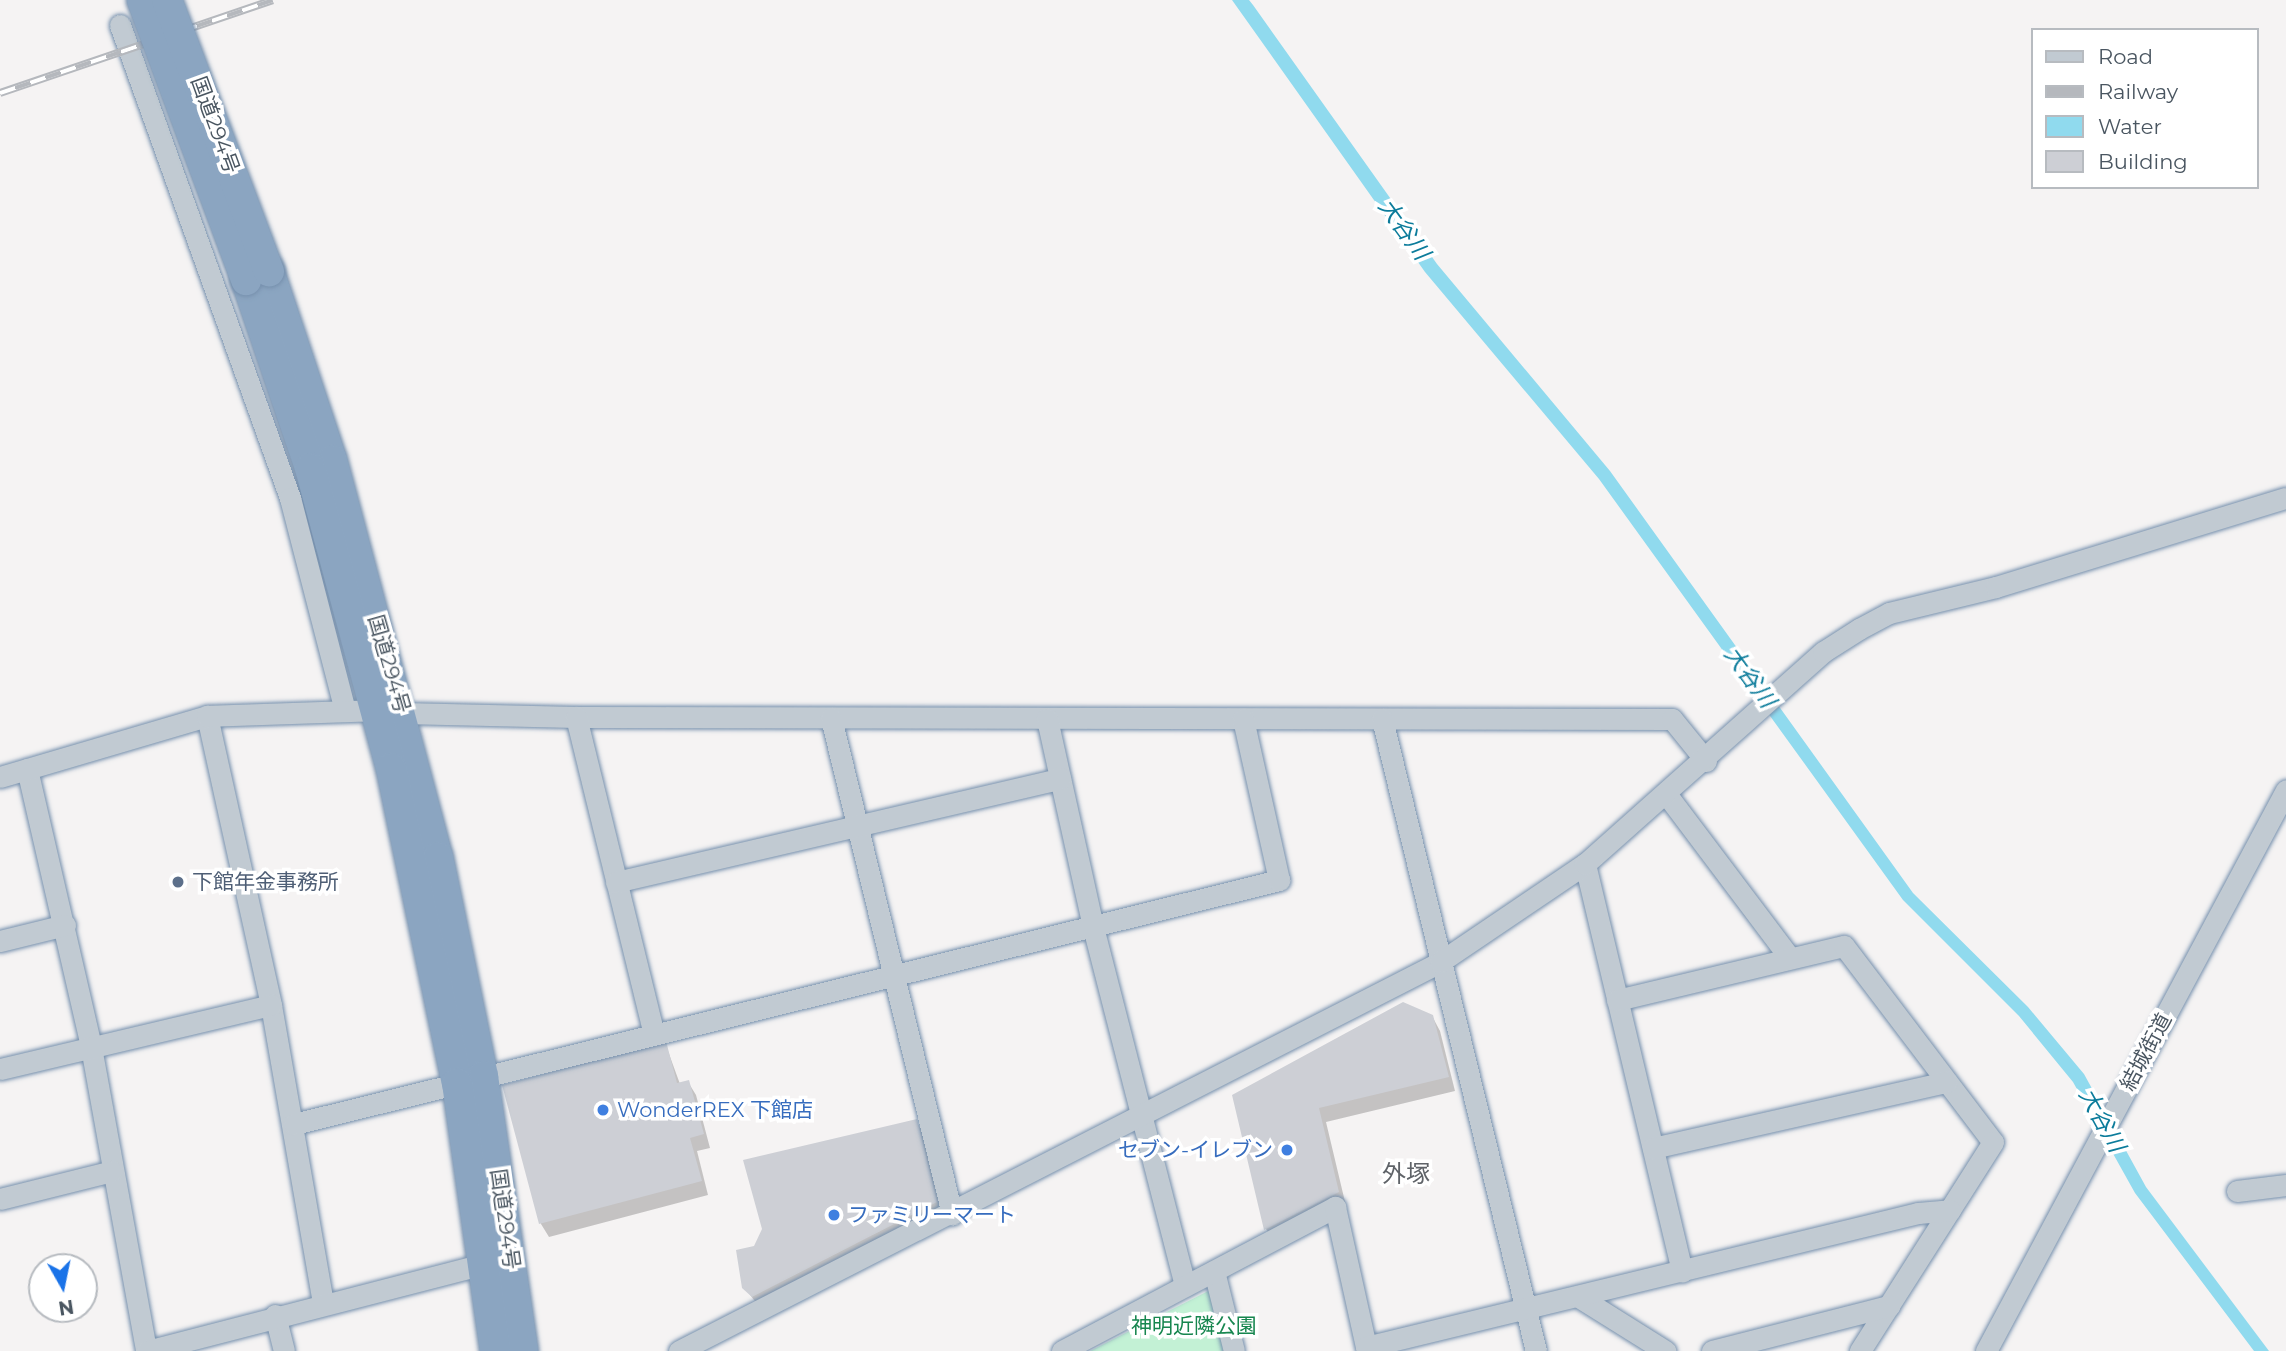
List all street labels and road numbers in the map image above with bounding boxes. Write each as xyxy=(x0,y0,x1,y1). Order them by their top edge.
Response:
street label: 国道294号 xyxy=(186,73,244,177)
street label: 国道294号 xyxy=(363,612,415,716)
street label: 結城街道 xyxy=(2115,1009,2177,1095)
street label: 国道294号 xyxy=(485,1167,525,1271)

